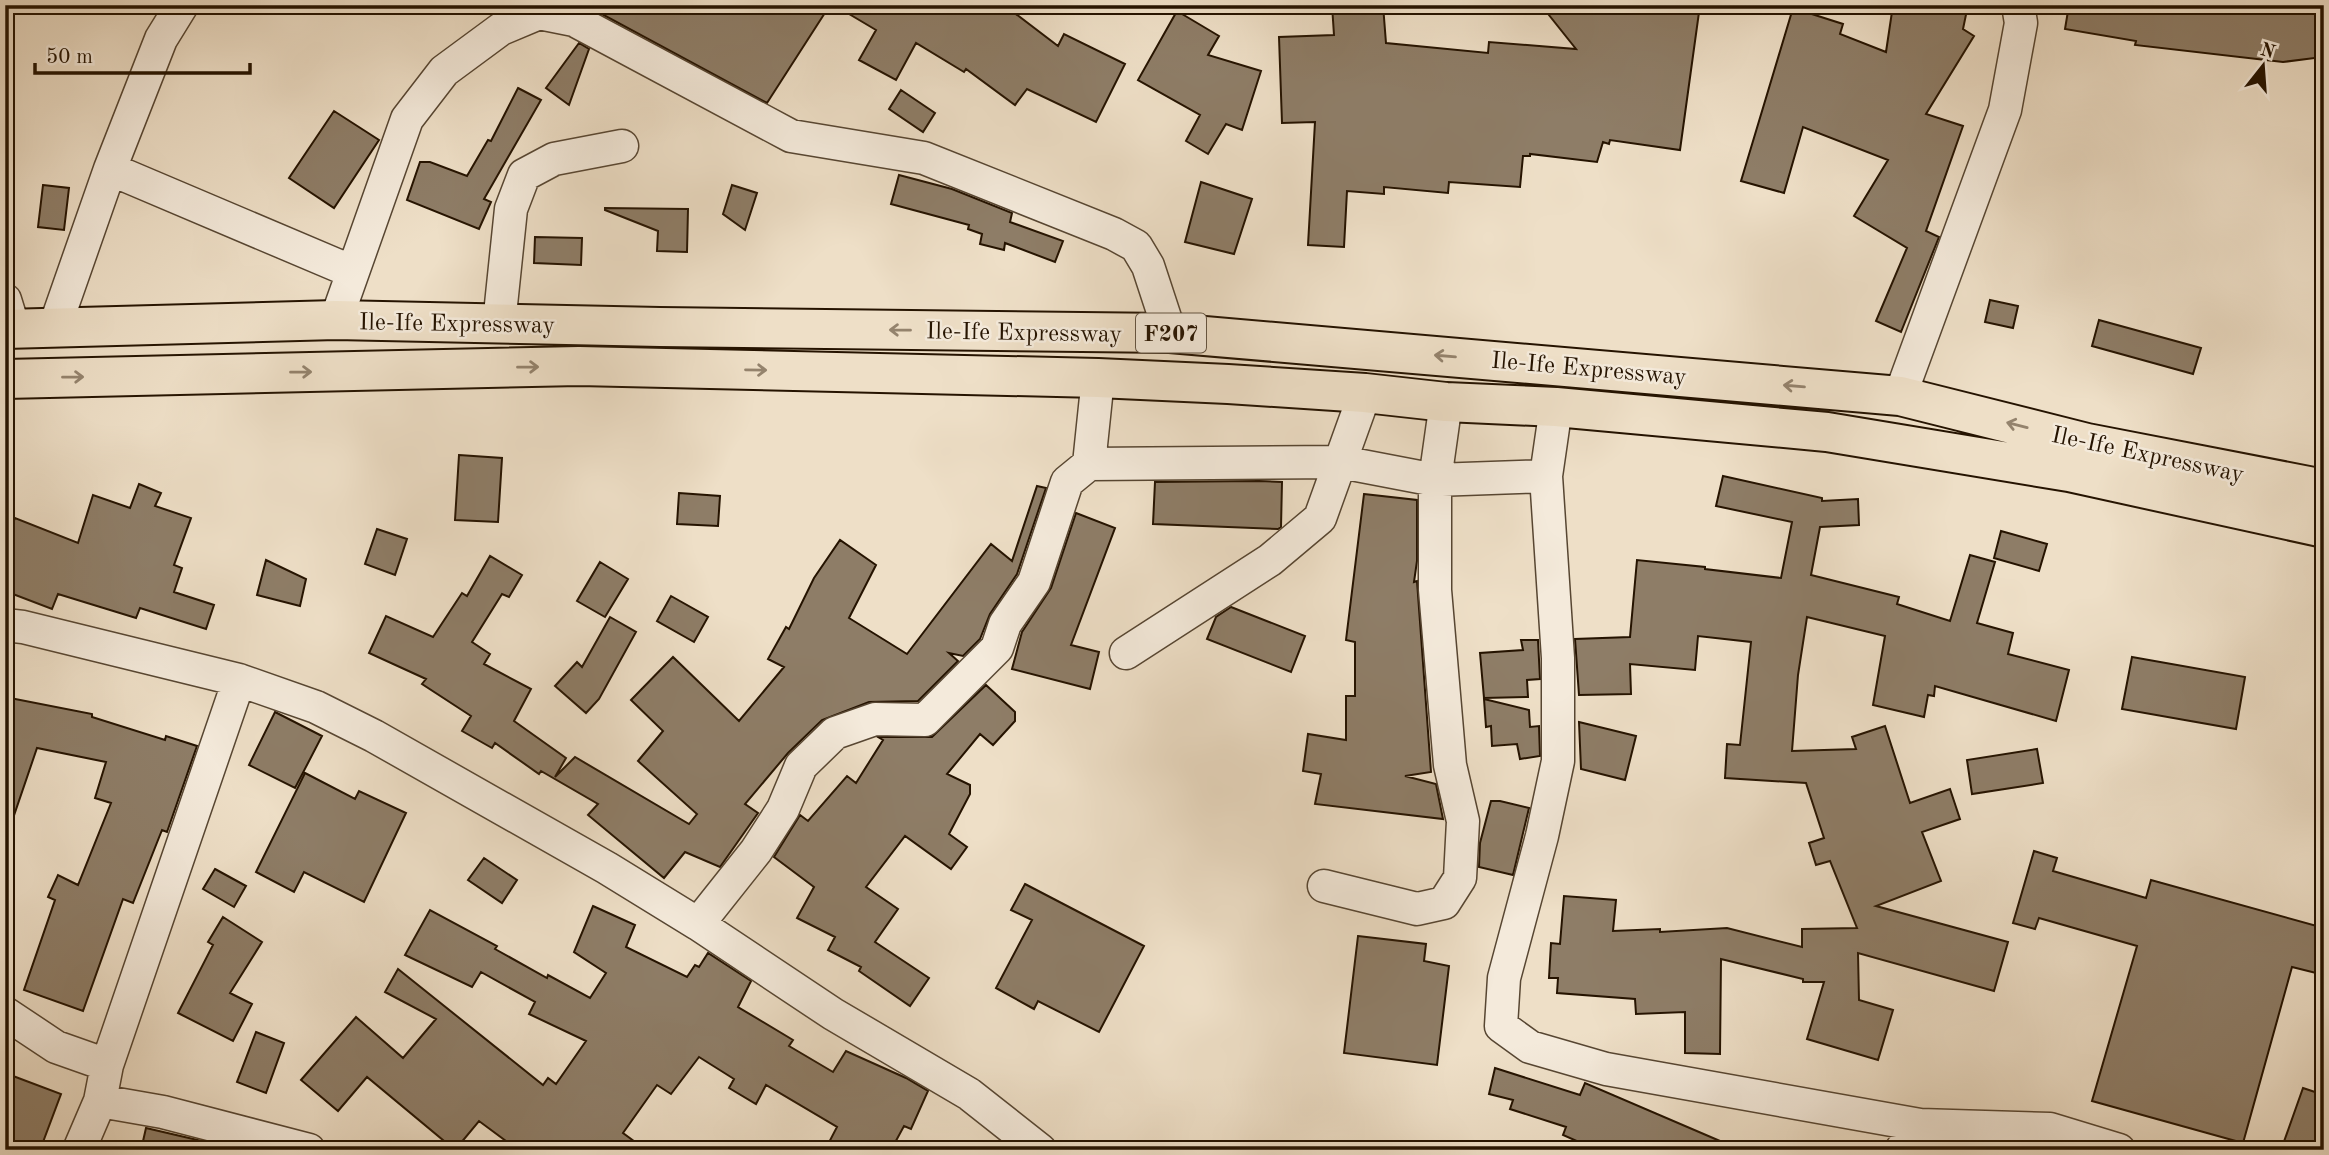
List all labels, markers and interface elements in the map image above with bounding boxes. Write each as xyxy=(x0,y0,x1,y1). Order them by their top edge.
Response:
scale bar xyxy=(35,32,250,76)
north arrow xyxy=(2228,32,2298,102)
text: N xyxy=(2258,41,2277,63)
text: 50 m xyxy=(46,47,93,68)
street label: Ile-Ife Expressway xyxy=(359,311,556,339)
road number: F207 xyxy=(1136,314,1206,352)
street label: Ile-Ife Expressway xyxy=(926,320,1123,348)
one-way arrow xyxy=(889,323,912,337)
one-way arrow xyxy=(1434,349,1457,362)
street label: Ile-Ife Expressway xyxy=(1490,349,1688,391)
one-way arrow xyxy=(517,361,540,374)
one-way arrow xyxy=(744,364,767,377)
one-way arrow xyxy=(289,366,312,379)
one-way arrow xyxy=(62,370,85,384)
one-way arrow xyxy=(1783,380,1805,393)
one-way arrow xyxy=(2006,418,2029,431)
street label: Ile-Ife Expressway xyxy=(2049,424,2246,488)

